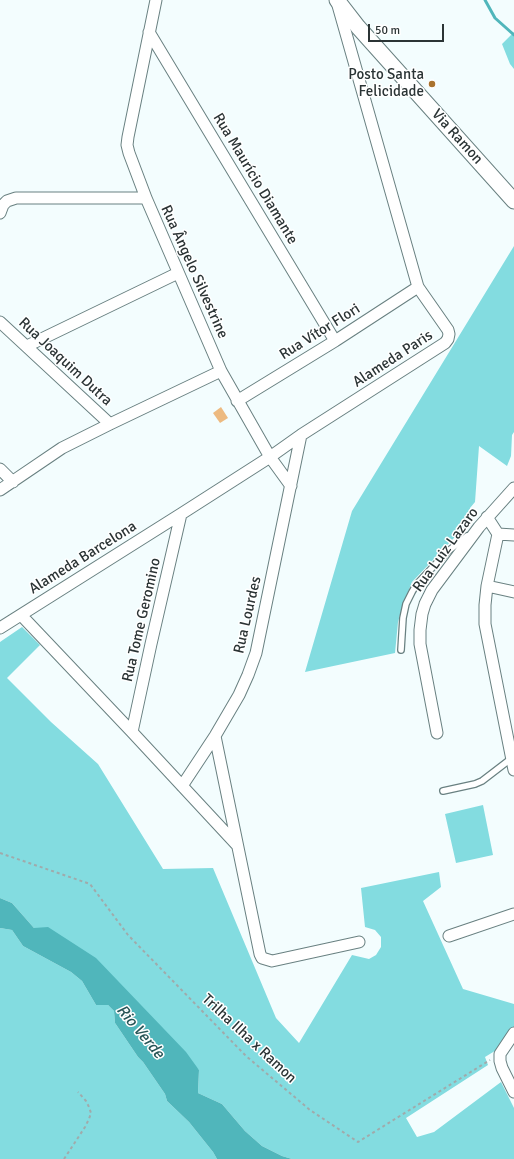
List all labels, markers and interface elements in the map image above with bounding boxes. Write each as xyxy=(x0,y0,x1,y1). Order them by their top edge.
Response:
scale bar xyxy=(370,16,446,42)
text: 50 m xyxy=(375,23,400,38)
place label: Posto Santa Felicidade xyxy=(348,66,424,101)
marker: Posto Santa Felicidade xyxy=(427,79,437,89)
street label: Via Ramon xyxy=(428,106,486,168)
street label: Rua Maurício Diamante xyxy=(209,110,301,248)
street label: Rua Ângelo Silvestrine xyxy=(156,203,232,341)
street label: Rua Vítor Flori xyxy=(276,300,364,364)
street label: Rua Joaquim Dutra xyxy=(14,314,116,410)
street label: Alameda Paris xyxy=(350,327,436,391)
street label: Rua Luiz Lazaro xyxy=(409,504,483,596)
street label: Alameda Barcelona xyxy=(26,518,140,598)
street label: Rua Tome Geromino xyxy=(119,556,165,684)
street label: Rua Lourdes xyxy=(230,575,266,655)
street label: Trilha Ilha x Ramon xyxy=(198,991,300,1087)
water label: Rio Verde xyxy=(112,1001,168,1063)

